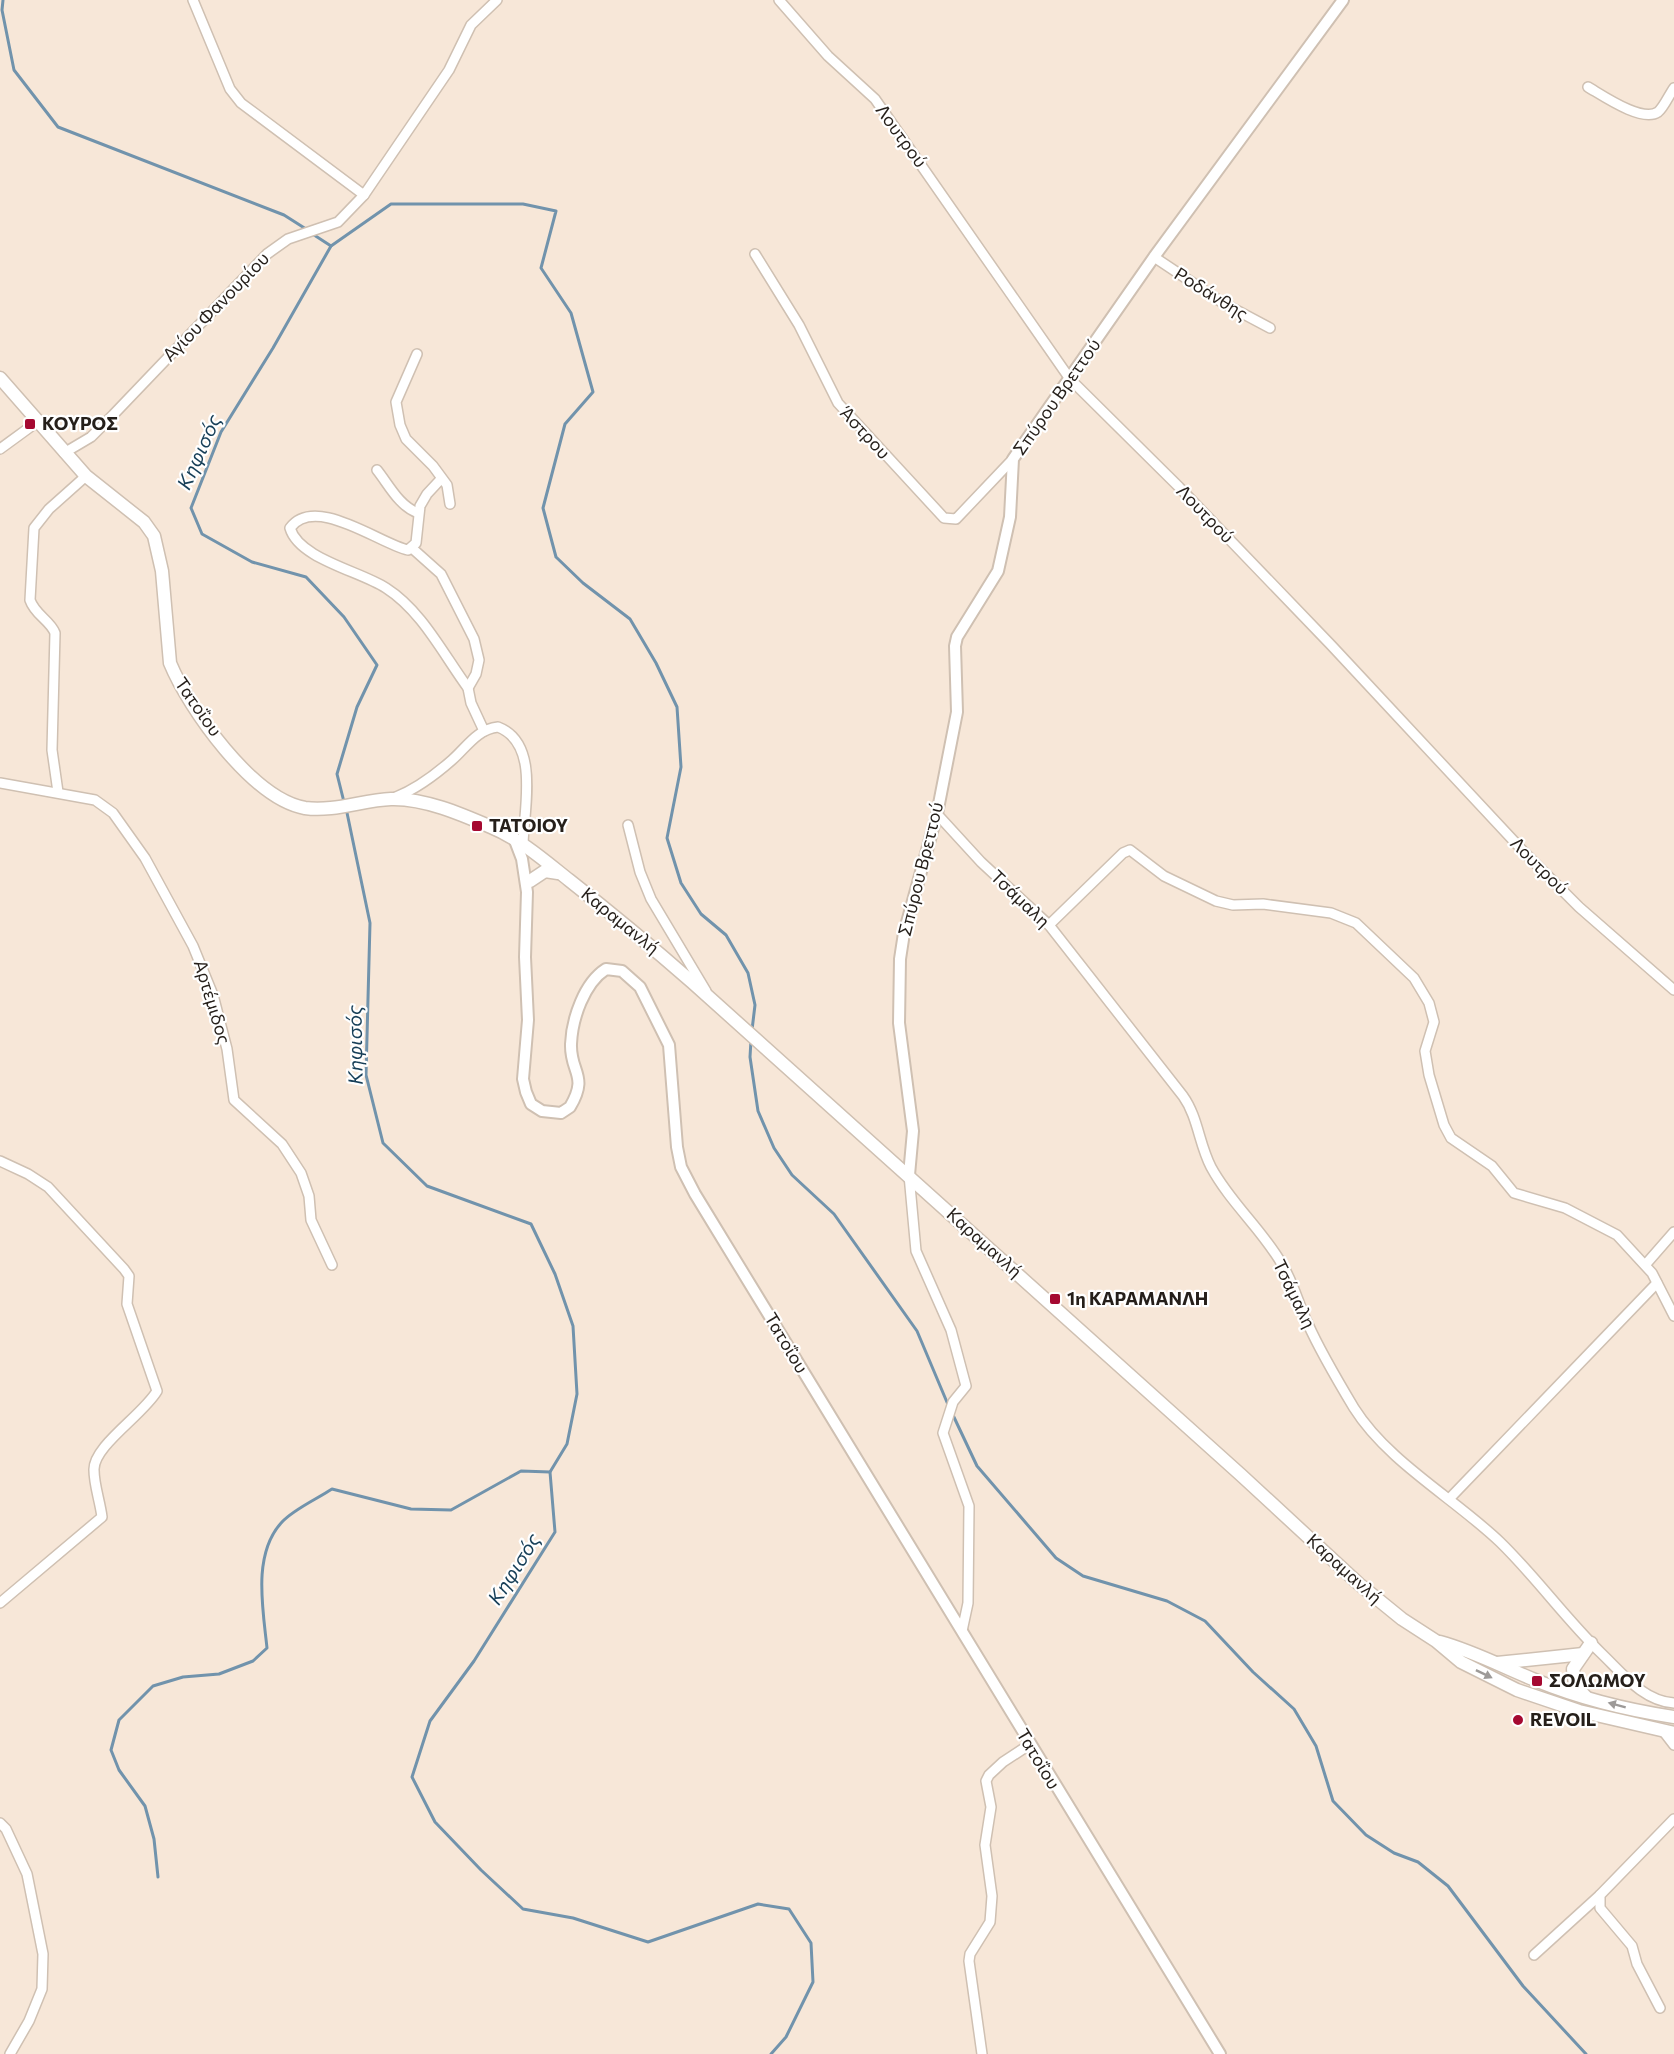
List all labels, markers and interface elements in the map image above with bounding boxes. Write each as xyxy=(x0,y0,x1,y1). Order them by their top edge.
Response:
street label: Λουτρού xyxy=(871,99,932,171)
street label: Αγίου Φανουρίου xyxy=(157,247,273,366)
street label: Ροδάνθης xyxy=(1171,262,1252,324)
street label: Σπύρου Βρεττού xyxy=(1008,334,1104,459)
street label: Άστρου xyxy=(835,401,895,463)
water label: Κηφισός xyxy=(171,410,225,493)
place label: ΚΟΥΡΟΣ xyxy=(42,412,118,434)
marker: ΚΟΥΡΟΣ xyxy=(23,417,37,431)
street label: Λουτρού xyxy=(1172,479,1239,547)
street label: Τατοΐου xyxy=(171,673,227,740)
street label: Σπύρου Βρεττού xyxy=(893,800,947,938)
place label: ΤΑΤΟΙΟΥ xyxy=(489,814,568,836)
marker: ΤΑΤΟΙΟΥ xyxy=(470,819,484,833)
street label: Λουτρού xyxy=(1506,832,1573,899)
street label: Τσάμαλη xyxy=(987,865,1055,932)
street label: Καραμανλή xyxy=(577,882,664,958)
street label: Αρτέμιδος xyxy=(190,957,236,1047)
water label: Κηφισός xyxy=(341,1005,367,1085)
street label: Καραμανλή xyxy=(942,1203,1027,1282)
street label: Τσάμαλη xyxy=(1269,1256,1321,1332)
place label: 1η ΚΑΡΑΜΑΝΛΗ xyxy=(1067,1287,1208,1309)
marker: 1η ΚΑΡΑΜΑΝΛΗ xyxy=(1048,1292,1062,1306)
street label: Τατοΐου xyxy=(760,1308,813,1377)
water label: Κηφισός xyxy=(482,1528,545,1609)
street label: Καραμανλή xyxy=(1302,1529,1387,1608)
one-way arrow xyxy=(1475,1669,1492,1678)
place label: ΣΟΛΩΜΟΥ xyxy=(1549,1669,1646,1691)
marker: ΣΟΛΩΜΟΥ xyxy=(1530,1674,1544,1688)
one-way arrow xyxy=(1608,1700,1626,1710)
place label: REVOIL xyxy=(1530,1708,1596,1730)
marker: REVOIL xyxy=(1511,1713,1525,1727)
street label: Τατοΐου xyxy=(1012,1724,1065,1793)

